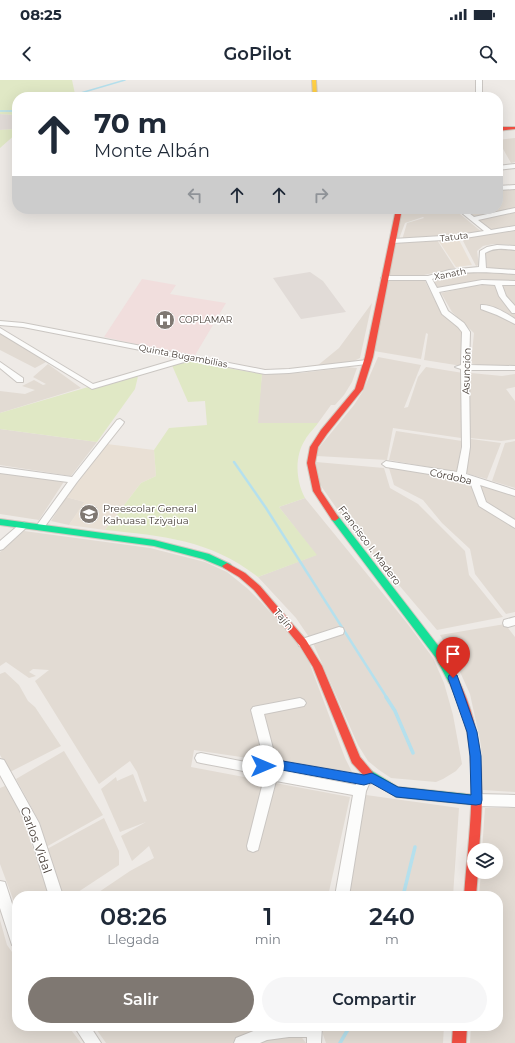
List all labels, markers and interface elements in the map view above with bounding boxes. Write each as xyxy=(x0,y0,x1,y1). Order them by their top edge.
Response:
text: 08:25 xyxy=(20,5,62,24)
icon: back xyxy=(16,43,38,65)
text: GoPilot xyxy=(223,43,292,65)
icon: search xyxy=(477,43,499,65)
text: 70 m xyxy=(94,106,167,140)
icon: ahead xyxy=(28,108,80,160)
text: Monte Albán xyxy=(94,140,210,162)
icon: left xyxy=(184,184,206,206)
icon: ahead xyxy=(226,184,248,206)
icon: ahead xyxy=(268,184,290,206)
icon: right xyxy=(310,184,332,206)
street label: Tatuta xyxy=(439,229,469,244)
street label: Xanath xyxy=(433,265,467,282)
hospital icon: COPLAMAR xyxy=(154,309,176,331)
place label: COPLAMAR xyxy=(179,314,233,325)
street label: Quinta Bugambilias xyxy=(138,342,229,370)
street label: Asunción xyxy=(459,347,474,395)
street label: Córdoba xyxy=(429,466,473,487)
place label: Preescolar General Kahuasa Tziyajua xyxy=(103,502,197,527)
school or university icon: Preescolar General Kahuasa Tziyajua xyxy=(78,503,100,525)
street label: Francisco I. Madero xyxy=(335,503,404,588)
street label: Tajín xyxy=(271,606,296,633)
pin xyxy=(436,637,470,678)
icon: arrive xyxy=(442,643,464,665)
position arrow xyxy=(242,745,284,787)
street label: Carlos Vidal xyxy=(17,804,55,875)
map controls xyxy=(467,843,503,879)
button: layers xyxy=(467,843,503,879)
text: 08:26 xyxy=(100,902,167,931)
text: 1 xyxy=(263,902,272,931)
text: 240 xyxy=(369,902,415,931)
text: Llegada xyxy=(107,931,159,947)
text: min xyxy=(255,931,281,947)
text: m xyxy=(385,931,399,947)
button: Salir xyxy=(28,977,254,1023)
button: Compartir xyxy=(262,977,487,1023)

